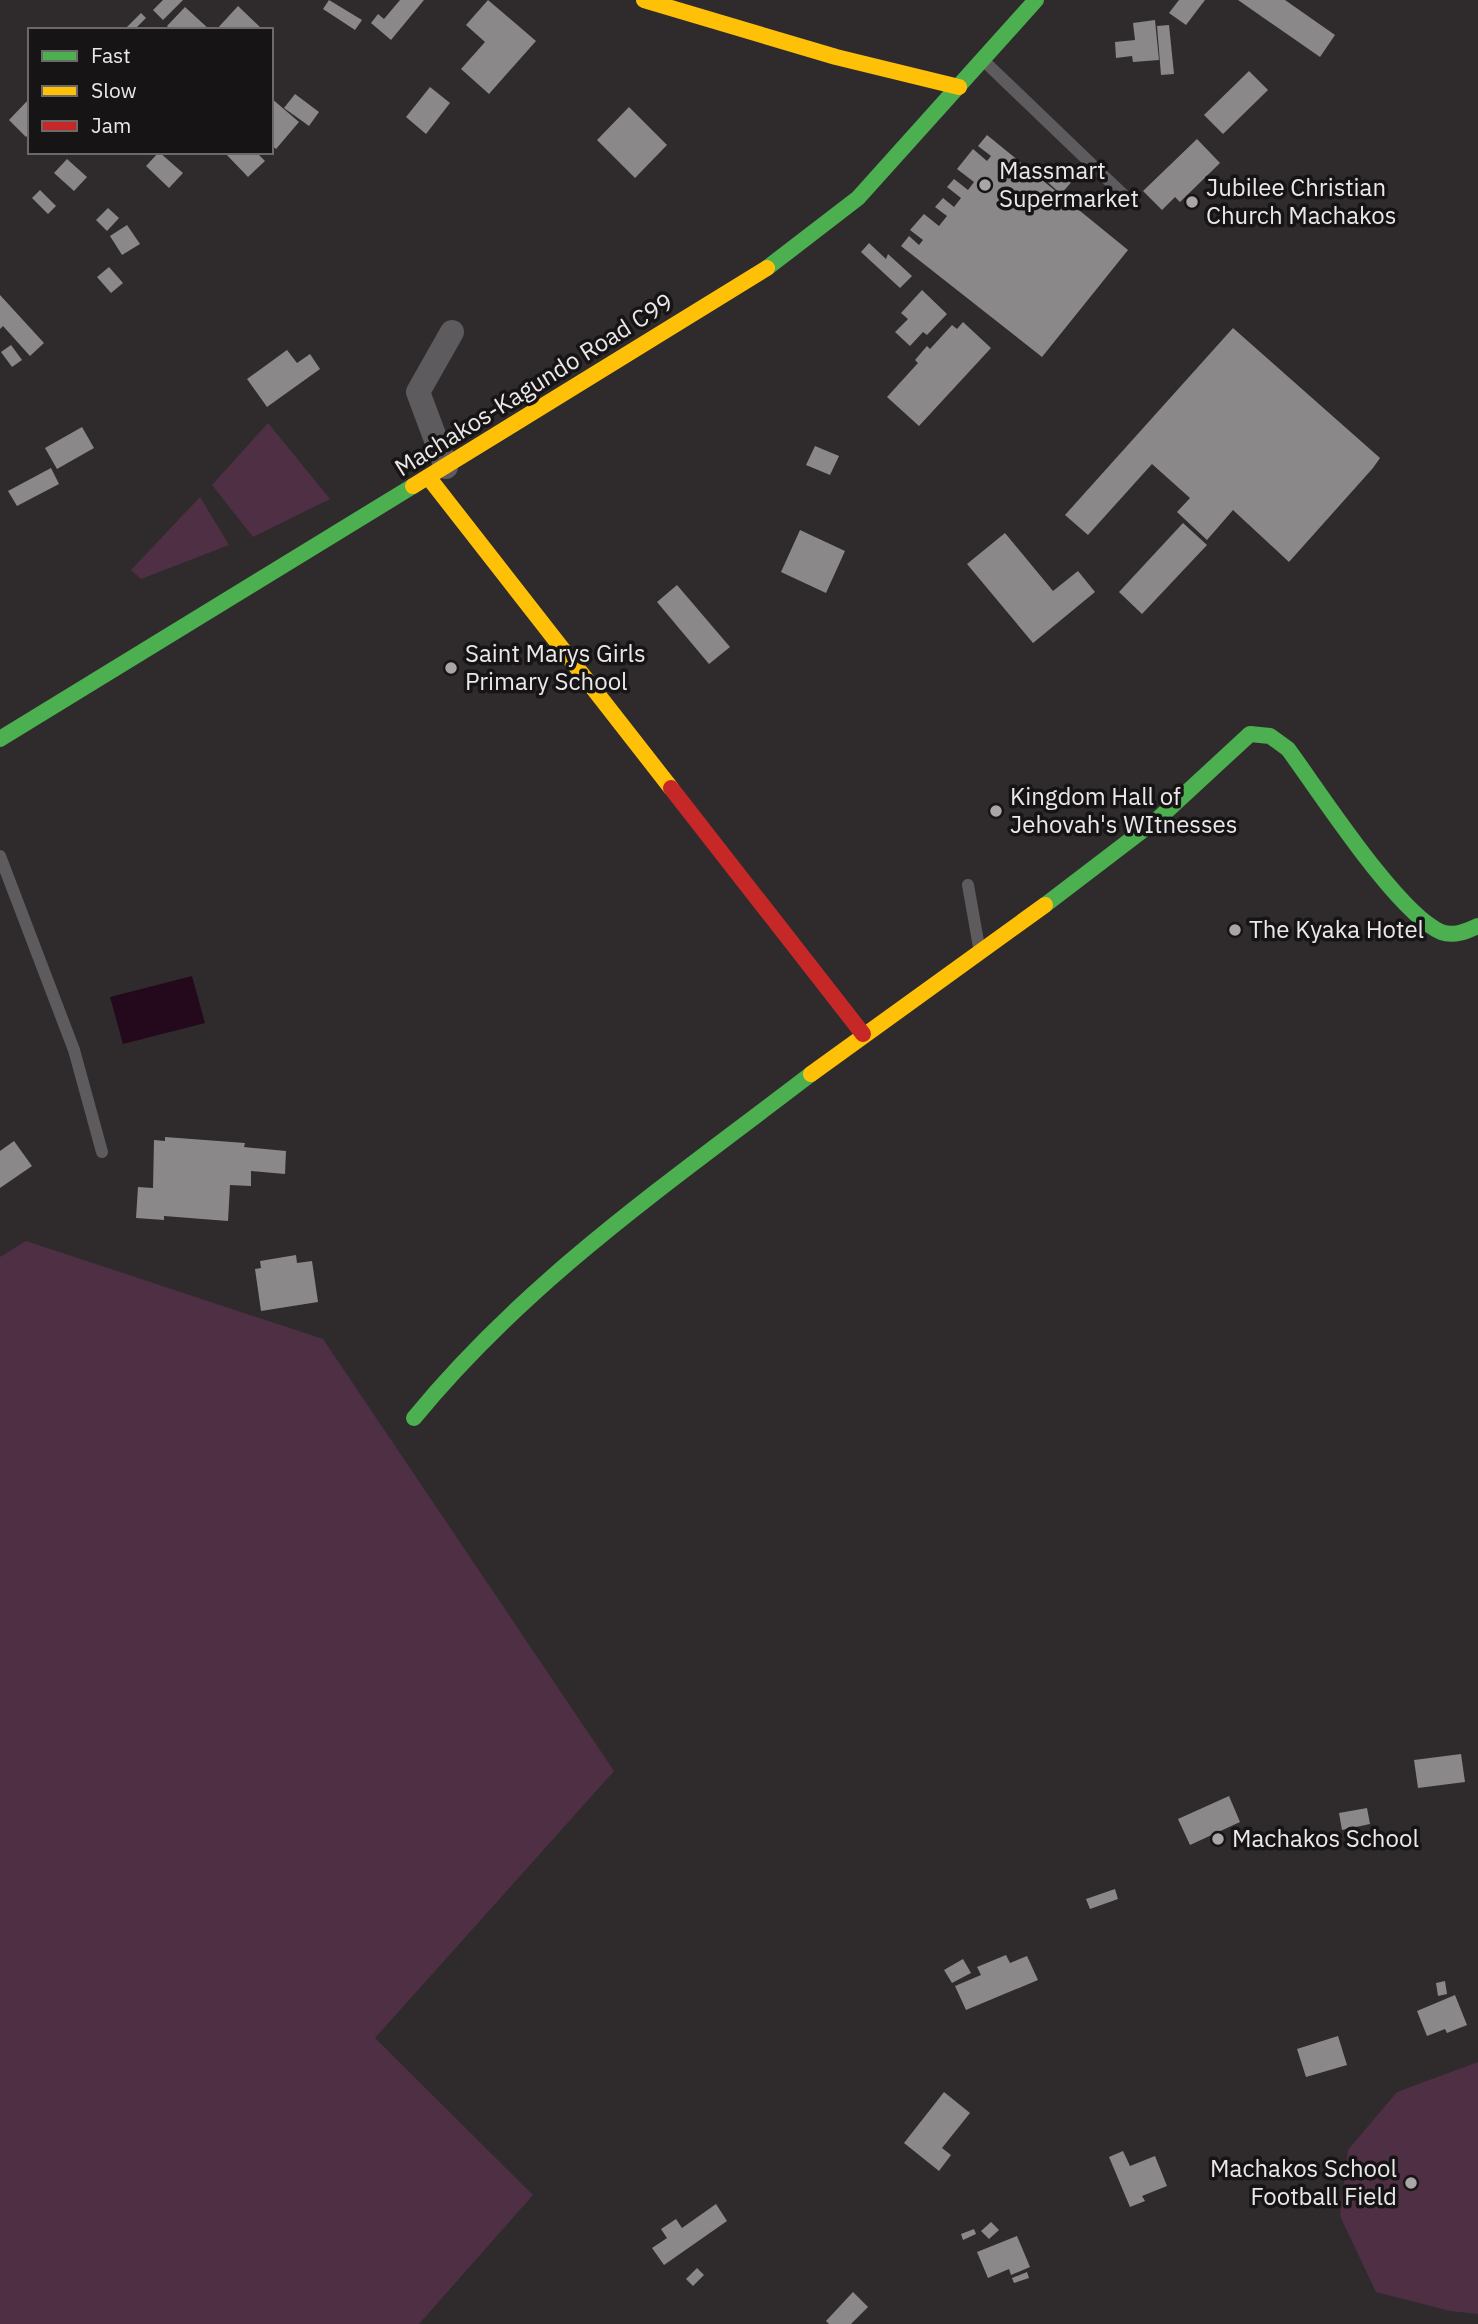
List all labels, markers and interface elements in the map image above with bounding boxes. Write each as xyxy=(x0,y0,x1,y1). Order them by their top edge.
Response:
legend xyxy=(28,28,273,154)
text: Fast xyxy=(91,41,131,69)
text: Slow xyxy=(91,76,137,104)
text: Jam xyxy=(91,111,131,139)
place label: Massmart Supermarket xyxy=(999,154,1139,214)
place label: Jubilee Christian Church Machakos xyxy=(1206,171,1396,231)
marker: Massmart Supermarket xyxy=(977,177,993,193)
marker: Jubilee Christian Church Machakos xyxy=(1184,194,1200,210)
street label: Machakos-Kagundo Road C99 xyxy=(388,285,679,483)
place label: Saint Marys Girls Primary School xyxy=(465,637,646,697)
marker: Saint Marys Girls Primary School xyxy=(443,660,459,676)
place label: Kingdom Hall of Jehovah's WItnesses xyxy=(1010,780,1237,840)
marker: Kingdom Hall of Jehovah's WItnesses xyxy=(988,803,1004,819)
place label: The Kyaka Hotel xyxy=(1249,913,1424,945)
marker: The Kyaka Hotel xyxy=(1227,922,1243,938)
place label: Machakos School xyxy=(1232,1822,1419,1854)
marker: Machakos School xyxy=(1210,1831,1226,1847)
place label: Machakos School Football Field xyxy=(1210,2152,1397,2212)
marker: Machakos School Football Field xyxy=(1403,2175,1419,2191)

